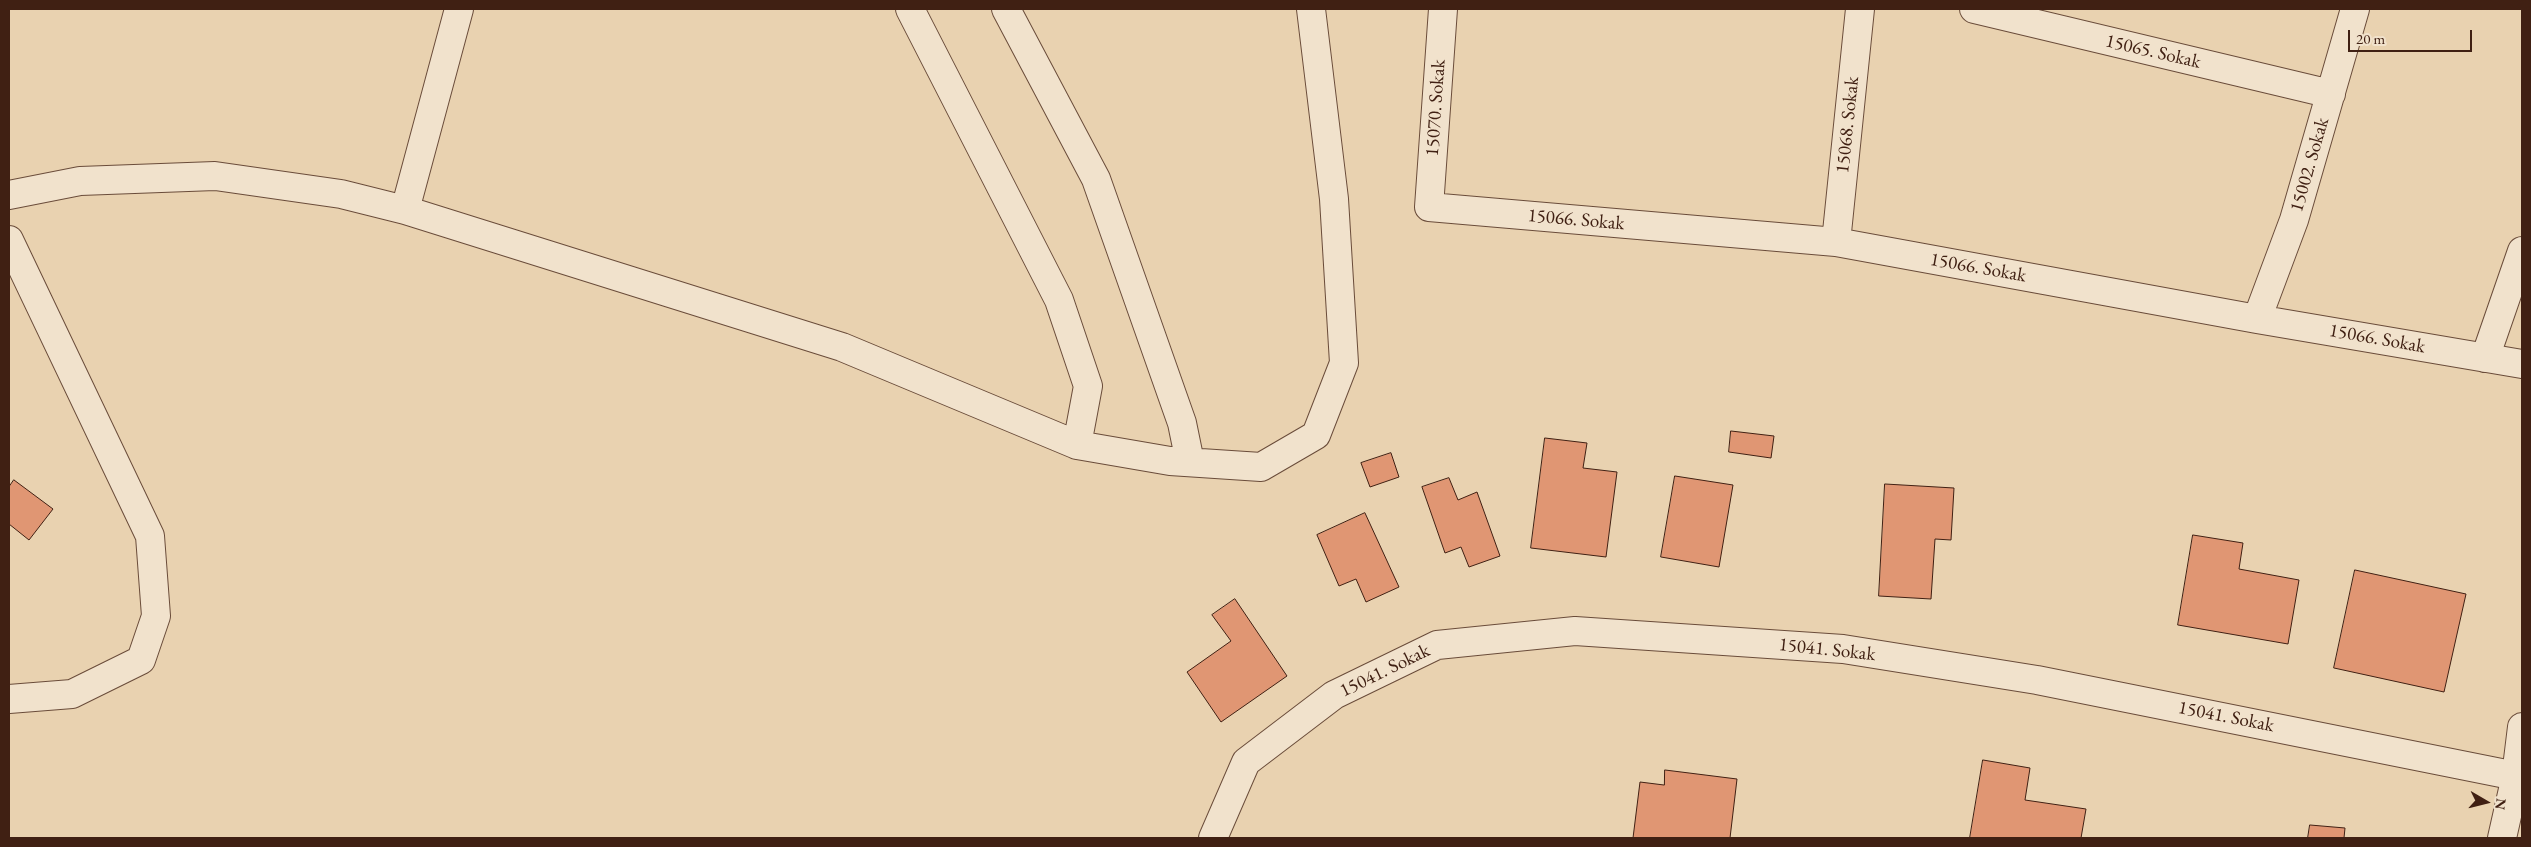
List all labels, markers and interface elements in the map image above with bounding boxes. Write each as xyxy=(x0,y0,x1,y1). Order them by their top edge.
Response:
scale bar xyxy=(2351,20,2475,52)
text: 20 m xyxy=(2356,29,2385,48)
street label: 15065. Sokak xyxy=(2103,30,2203,74)
street label: 15070. Sokak xyxy=(1421,59,1451,157)
street label: 15068. Sokak xyxy=(1832,76,1864,174)
street label: 15002. Sokak xyxy=(2286,115,2334,215)
street label: 15066. Sokak xyxy=(1527,204,1625,236)
street label: 15066. Sokak xyxy=(1928,248,2028,288)
street label: 15066. Sokak xyxy=(2327,319,2427,359)
street label: 15041. Sokak xyxy=(1778,634,1876,666)
street label: 15041. Sokak xyxy=(1336,639,1434,703)
street label: 15041. Sokak xyxy=(2176,697,2276,737)
north arrow xyxy=(2461,777,2511,827)
text: N xyxy=(2491,797,2511,811)

